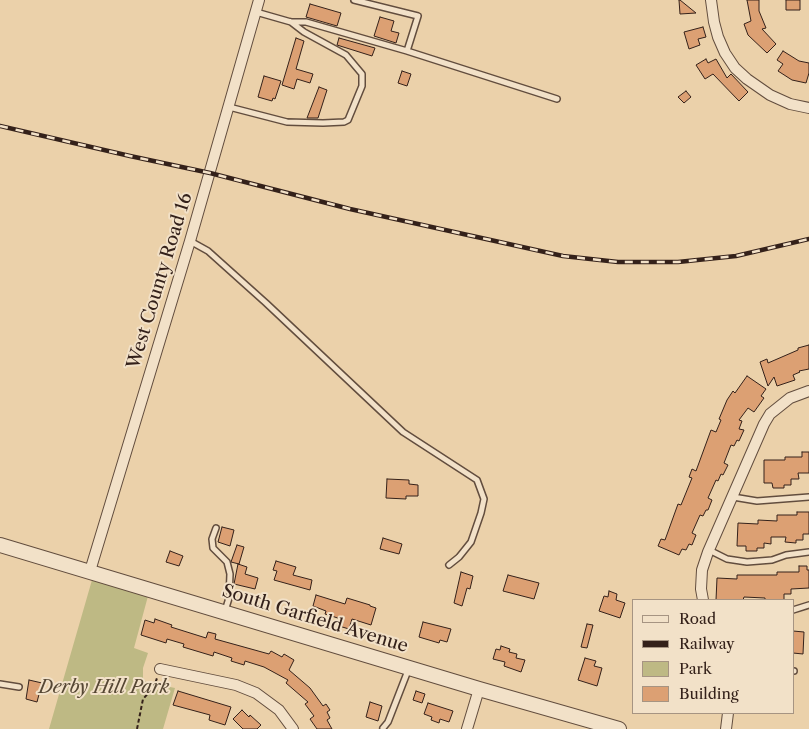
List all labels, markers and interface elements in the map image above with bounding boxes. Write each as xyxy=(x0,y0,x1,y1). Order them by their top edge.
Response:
street label: West County Road 16 xyxy=(123,190,197,372)
street label: South Garfield Avenue xyxy=(219,580,411,658)
legend xyxy=(632,599,794,714)
text: Road xyxy=(679,609,716,628)
text: Railway xyxy=(679,634,735,653)
text: Park xyxy=(679,659,712,678)
park label: Derby Hill Park xyxy=(39,677,169,699)
text: Building xyxy=(679,684,739,703)

